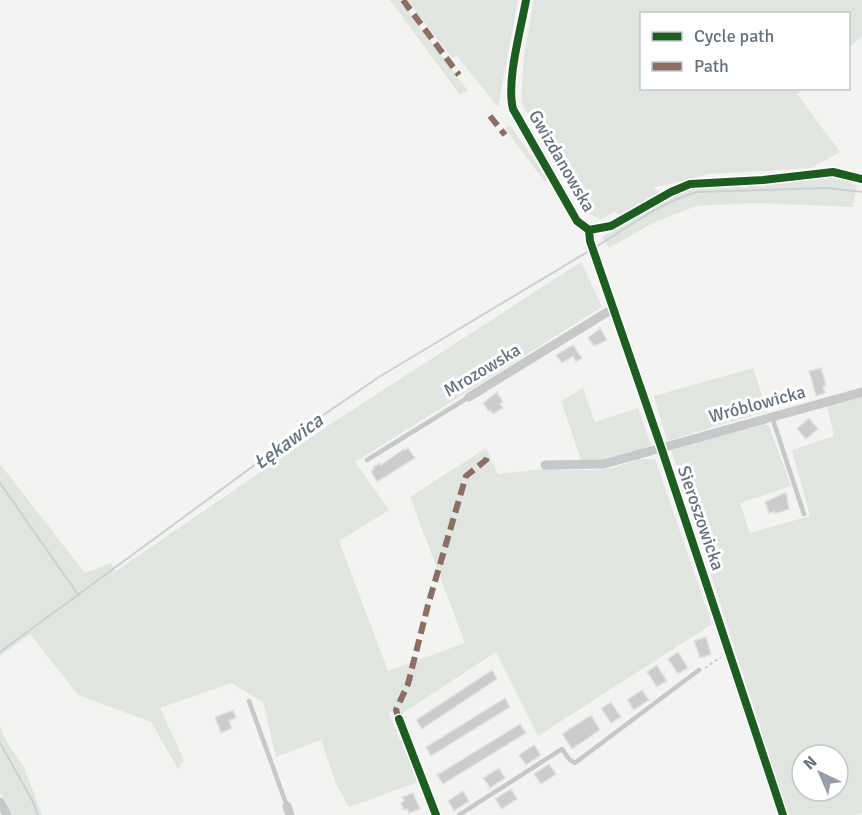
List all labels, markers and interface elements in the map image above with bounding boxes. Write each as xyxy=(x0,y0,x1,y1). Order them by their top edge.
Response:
legend xyxy=(640,12,850,90)
text: Cycle path xyxy=(694,25,774,47)
text: Path xyxy=(694,55,729,77)
street label: Gwizdanowska xyxy=(524,106,600,216)
street label: Mrozowska xyxy=(440,338,524,402)
street label: Wróblowicka xyxy=(706,381,808,427)
water label: Łękawica xyxy=(249,407,329,475)
street label: Sieroszowicka xyxy=(673,463,729,573)
north arrow xyxy=(790,743,850,803)
text: N xyxy=(799,752,821,774)

